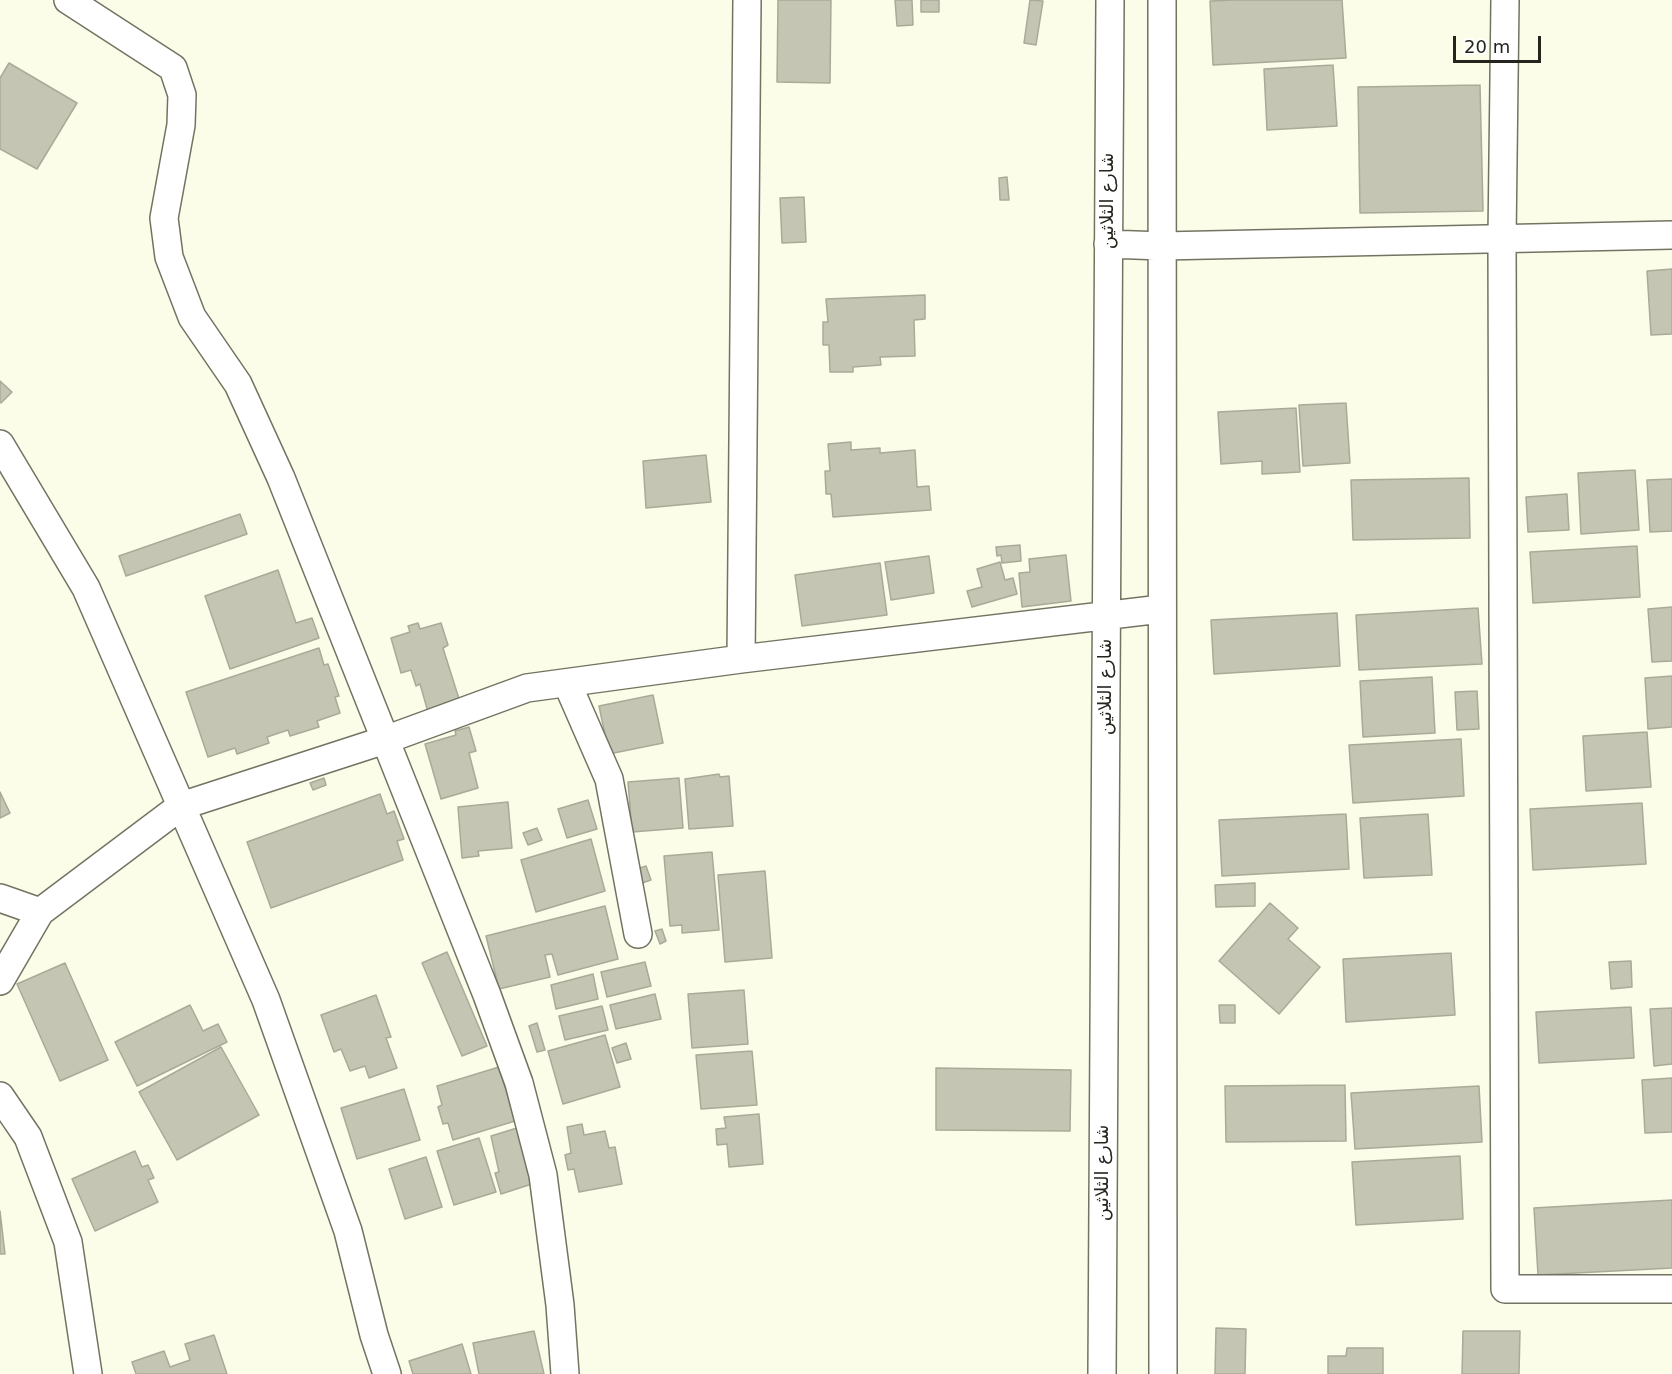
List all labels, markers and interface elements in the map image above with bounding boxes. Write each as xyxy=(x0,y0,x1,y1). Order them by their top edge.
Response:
scale bar xyxy=(1456,24,1544,62)
text: 20 m xyxy=(1464,36,1510,57)
street label: شارع الثلاثين xyxy=(1097,153,1119,249)
street label: شارع الثلاثين xyxy=(1095,639,1117,735)
street label: شارع الثلاثين xyxy=(1092,1125,1114,1221)

